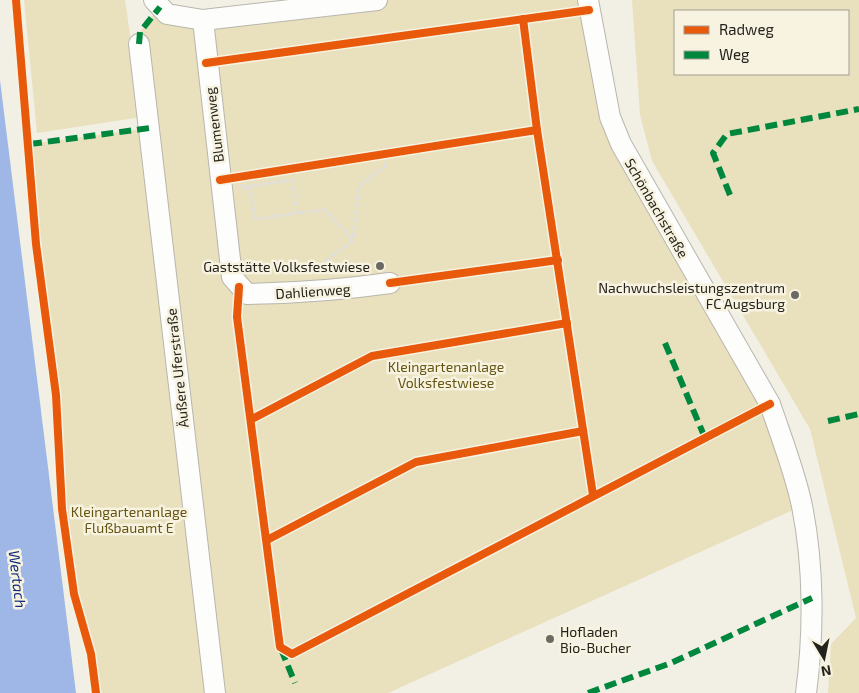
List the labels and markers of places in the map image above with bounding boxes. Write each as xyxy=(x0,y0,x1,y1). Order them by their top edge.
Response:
place label: Gaststätte Volksfestwiese xyxy=(203,258,370,275)
marker: Gaststätte Volksfestwiese xyxy=(374,260,386,272)
place label: Nachwuchsleistungszentrum FC Augsburg xyxy=(598,279,785,312)
marker: Nachwuchsleistungszentrum FC Augsburg xyxy=(789,289,801,301)
place label: Hofladen Bio-Bucher xyxy=(560,623,632,656)
marker: Hofladen Bio-Bucher xyxy=(544,633,556,645)

